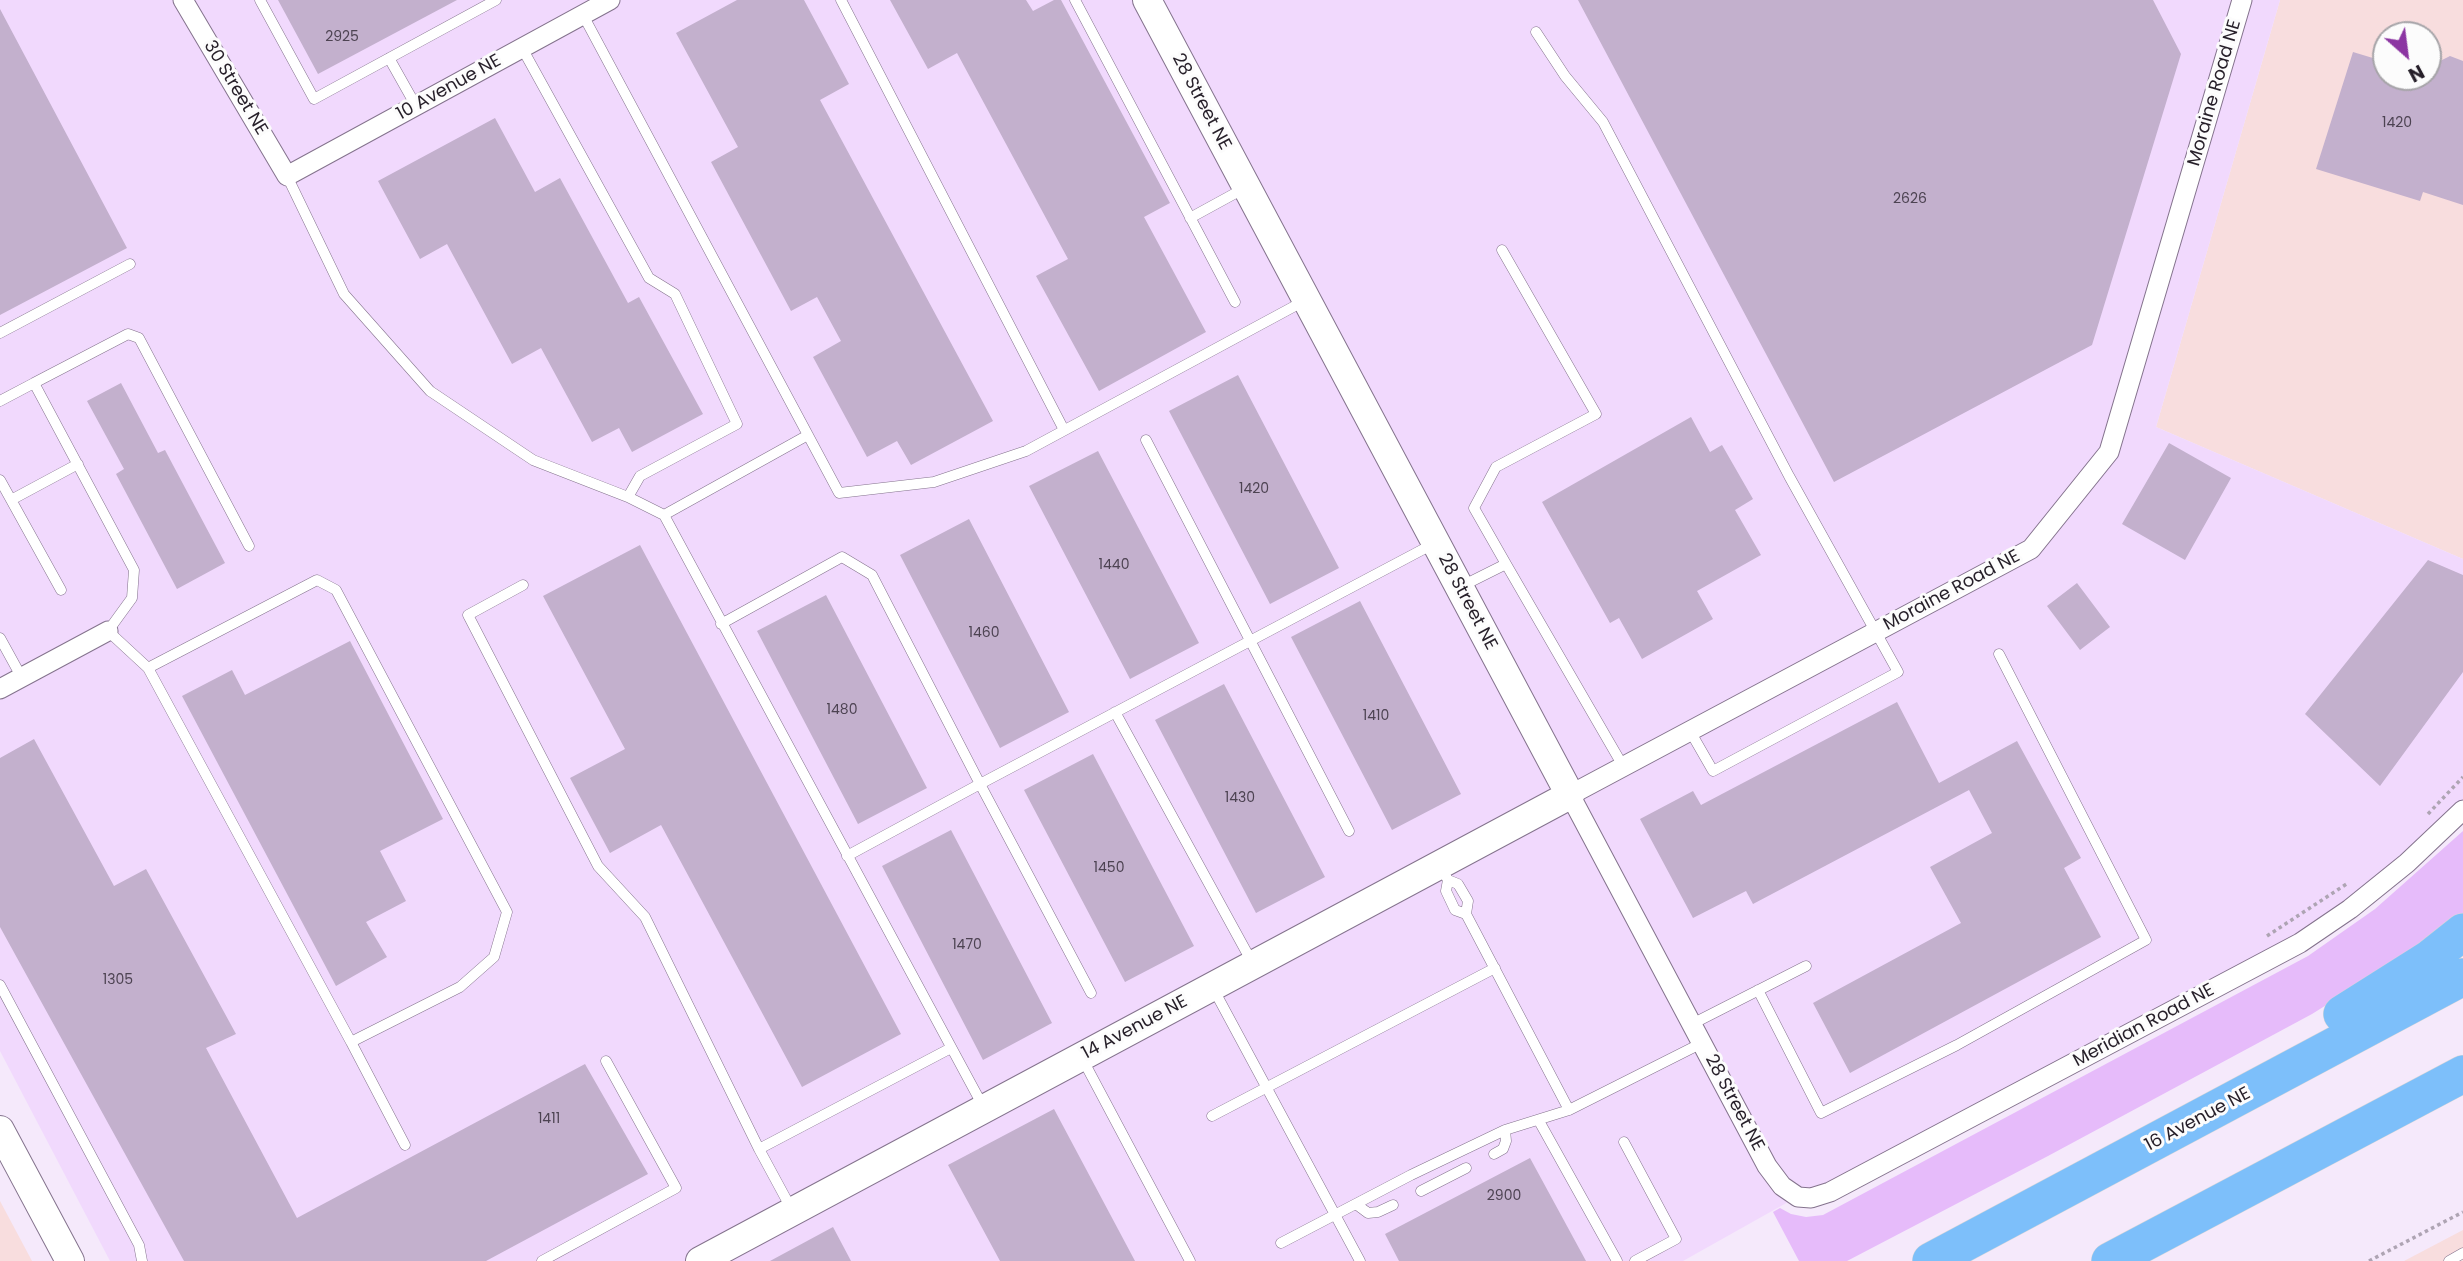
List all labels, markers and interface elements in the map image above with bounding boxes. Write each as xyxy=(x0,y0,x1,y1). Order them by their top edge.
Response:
street label: Moraine Road NE xyxy=(2184,17,2246,169)
north arrow xyxy=(2372,21,2442,91)
house number: 2925 xyxy=(325,29,359,45)
street label: 30 Street NE xyxy=(198,37,272,139)
street label: 10 Avenue NE xyxy=(393,50,505,126)
street label: 28 Street NE xyxy=(1167,50,1235,154)
text: N xyxy=(2404,58,2429,88)
house number: 1420 xyxy=(2382,115,2412,131)
house number: 2626 xyxy=(1893,191,1927,207)
house number: 1420 xyxy=(1239,481,1269,497)
street label: Moraine Road NE xyxy=(1880,546,2024,636)
street label: 28 Street NE xyxy=(1433,550,1501,654)
house number: 1440 xyxy=(1099,557,1129,573)
house number: 1460 xyxy=(969,625,999,641)
house number: 1480 xyxy=(827,702,857,718)
house number: 1410 xyxy=(1363,708,1389,724)
house number: 1430 xyxy=(1225,790,1255,806)
house number: 1450 xyxy=(1094,860,1124,876)
house number: 1470 xyxy=(952,937,982,953)
house number: 1305 xyxy=(103,972,133,988)
street label: Meridian Road NE xyxy=(2070,980,2218,1072)
street label: 14 Avenue NE xyxy=(1079,991,1191,1065)
street label: 28 Street NE xyxy=(1700,1051,1768,1155)
street label: 16 Avenue NE xyxy=(2142,1083,2254,1157)
house number: 1411 xyxy=(538,1111,560,1127)
house number: 2900 xyxy=(1487,1188,1521,1204)

